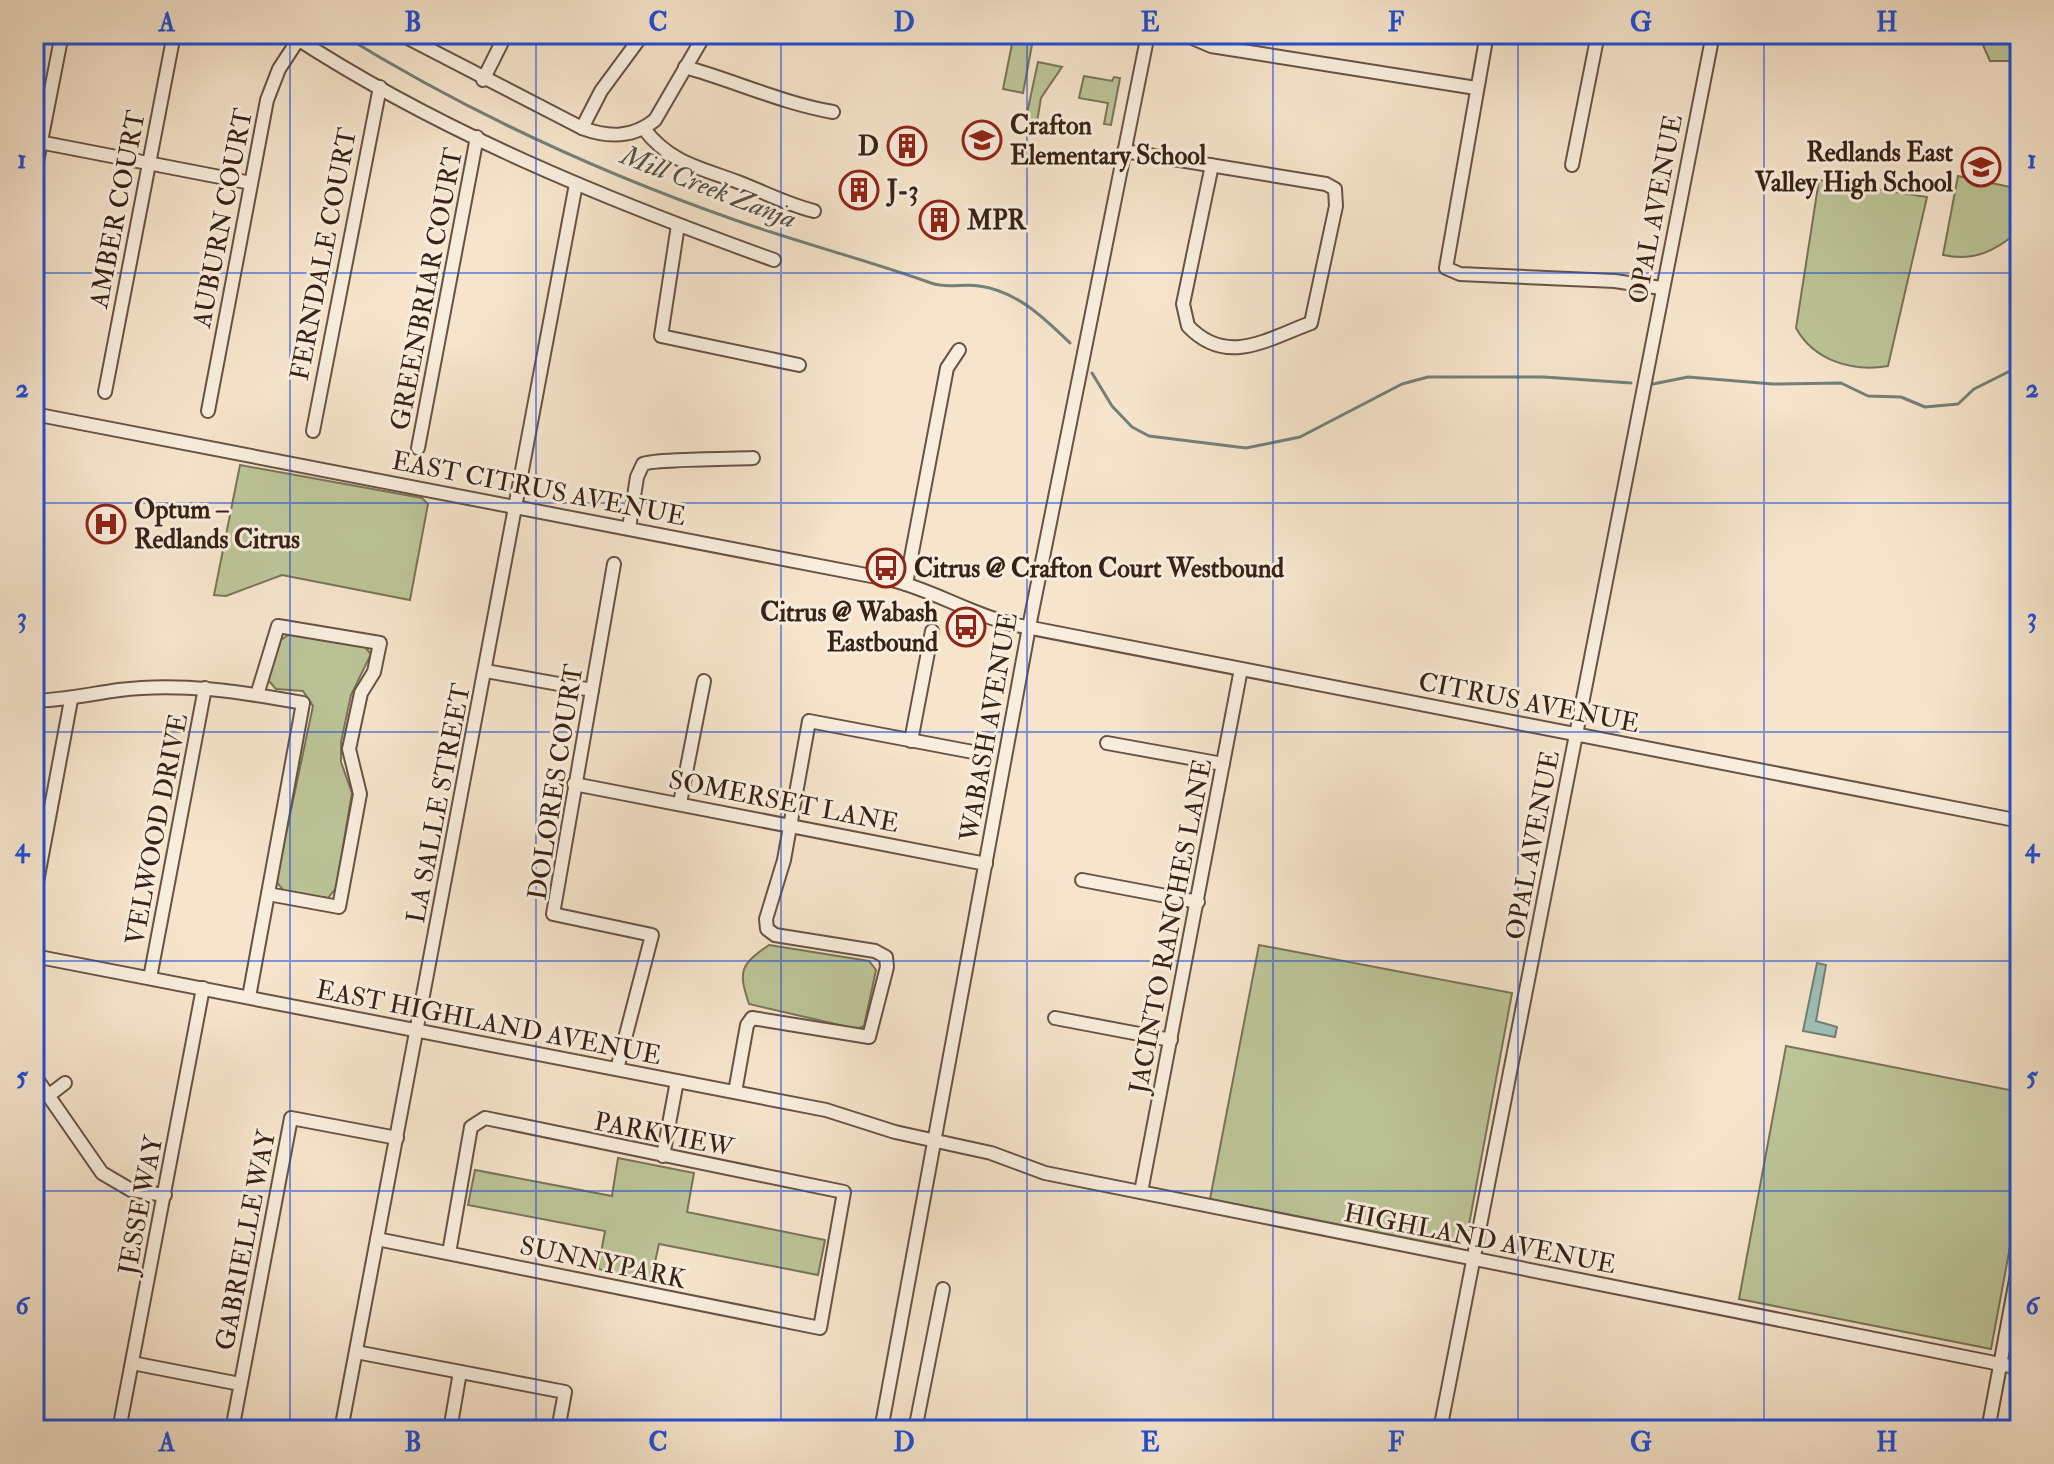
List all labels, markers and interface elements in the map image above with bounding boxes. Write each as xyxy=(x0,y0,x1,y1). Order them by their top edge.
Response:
text: A xyxy=(158,7,176,39)
text: B xyxy=(404,7,422,39)
text: C xyxy=(648,7,668,39)
text: D xyxy=(893,7,915,39)
text: E xyxy=(1141,7,1160,39)
text: F xyxy=(1388,7,1405,39)
text: G xyxy=(1630,7,1652,39)
text: H xyxy=(1876,7,1898,39)
street label: AUBURN COURT xyxy=(186,106,260,332)
street label: AMBER COURT xyxy=(83,108,153,312)
place label: Crafton Elementary School xyxy=(1010,110,1207,173)
street label: OPAL AVENUE xyxy=(1622,112,1690,306)
school or university icon: Crafton Elementary School xyxy=(961,119,1003,161)
street label: FERNDALE COURT xyxy=(284,125,364,383)
building icon: D xyxy=(886,125,928,167)
place label: D xyxy=(858,131,879,163)
water label: Mill Creek Zanja xyxy=(614,137,801,237)
place label: Redlands East Valley High School xyxy=(1754,137,1954,200)
text: 1 xyxy=(17,144,27,176)
text: 1 xyxy=(2027,144,2037,176)
street label: GREENBRIAR COURT xyxy=(384,145,470,433)
school or university icon: Redlands East Valley High School xyxy=(1960,146,2002,188)
building icon: J-3 xyxy=(838,169,880,211)
place label: J-3 xyxy=(885,175,919,207)
building icon: MPR xyxy=(918,199,960,241)
place label: MPR xyxy=(966,205,1027,237)
text: 2 xyxy=(15,373,29,405)
text: 2 xyxy=(2025,373,2039,405)
street label: EAST CITRUS AVENUE xyxy=(389,445,689,533)
place label: Optum – Redlands Citrus xyxy=(134,494,300,556)
hospital icon: Optum – Redlands Citrus xyxy=(85,503,127,545)
bus stop icon: Citrus @ Crafton Court Westbound xyxy=(865,547,907,589)
place label: Citrus @ Crafton Court Westbound xyxy=(914,553,1284,585)
place label: Citrus @ Wabash Eastbound xyxy=(760,597,938,659)
text: 3 xyxy=(17,602,27,634)
text: 3 xyxy=(2027,602,2037,634)
bus stop icon: Citrus @ Wabash Eastbound xyxy=(945,606,987,648)
street label: WABASH AVENUE xyxy=(953,610,1025,845)
street label: DOLORES COURT xyxy=(522,662,590,902)
street label: CITRUS AVENUE xyxy=(1416,666,1642,740)
street label: LA SALLE STREET xyxy=(400,681,478,926)
street label: VELWOOD DRIVE xyxy=(119,711,195,948)
street label: OPAL AVENUE xyxy=(1499,748,1567,942)
street label: JACINTO RANCHES LANE xyxy=(1123,756,1219,1097)
street label: SOMERSET LANE xyxy=(666,764,902,840)
text: 4 xyxy=(14,832,31,864)
text: 4 xyxy=(2024,832,2041,864)
street label: EAST HIGHLAND AVENUE xyxy=(314,974,664,1072)
text: 5 xyxy=(16,1061,28,1093)
text: 5 xyxy=(2026,1061,2038,1093)
street label: PARKVIEW xyxy=(591,1106,738,1164)
street label: GABRIELLE WAY xyxy=(209,1126,283,1353)
street label: JESSE WAY xyxy=(112,1132,170,1278)
street label: HIGHLAND AVENUE xyxy=(1341,1197,1619,1281)
street label: SUNNYPARK xyxy=(517,1230,690,1296)
text: 6 xyxy=(15,1290,30,1322)
text: 6 xyxy=(2025,1290,2040,1322)
text: A xyxy=(158,1427,176,1459)
text: B xyxy=(404,1427,422,1459)
text: C xyxy=(648,1427,668,1459)
text: D xyxy=(893,1427,915,1459)
text: E xyxy=(1141,1427,1160,1459)
text: F xyxy=(1388,1427,1405,1459)
text: G xyxy=(1630,1427,1652,1459)
text: H xyxy=(1876,1427,1898,1459)

